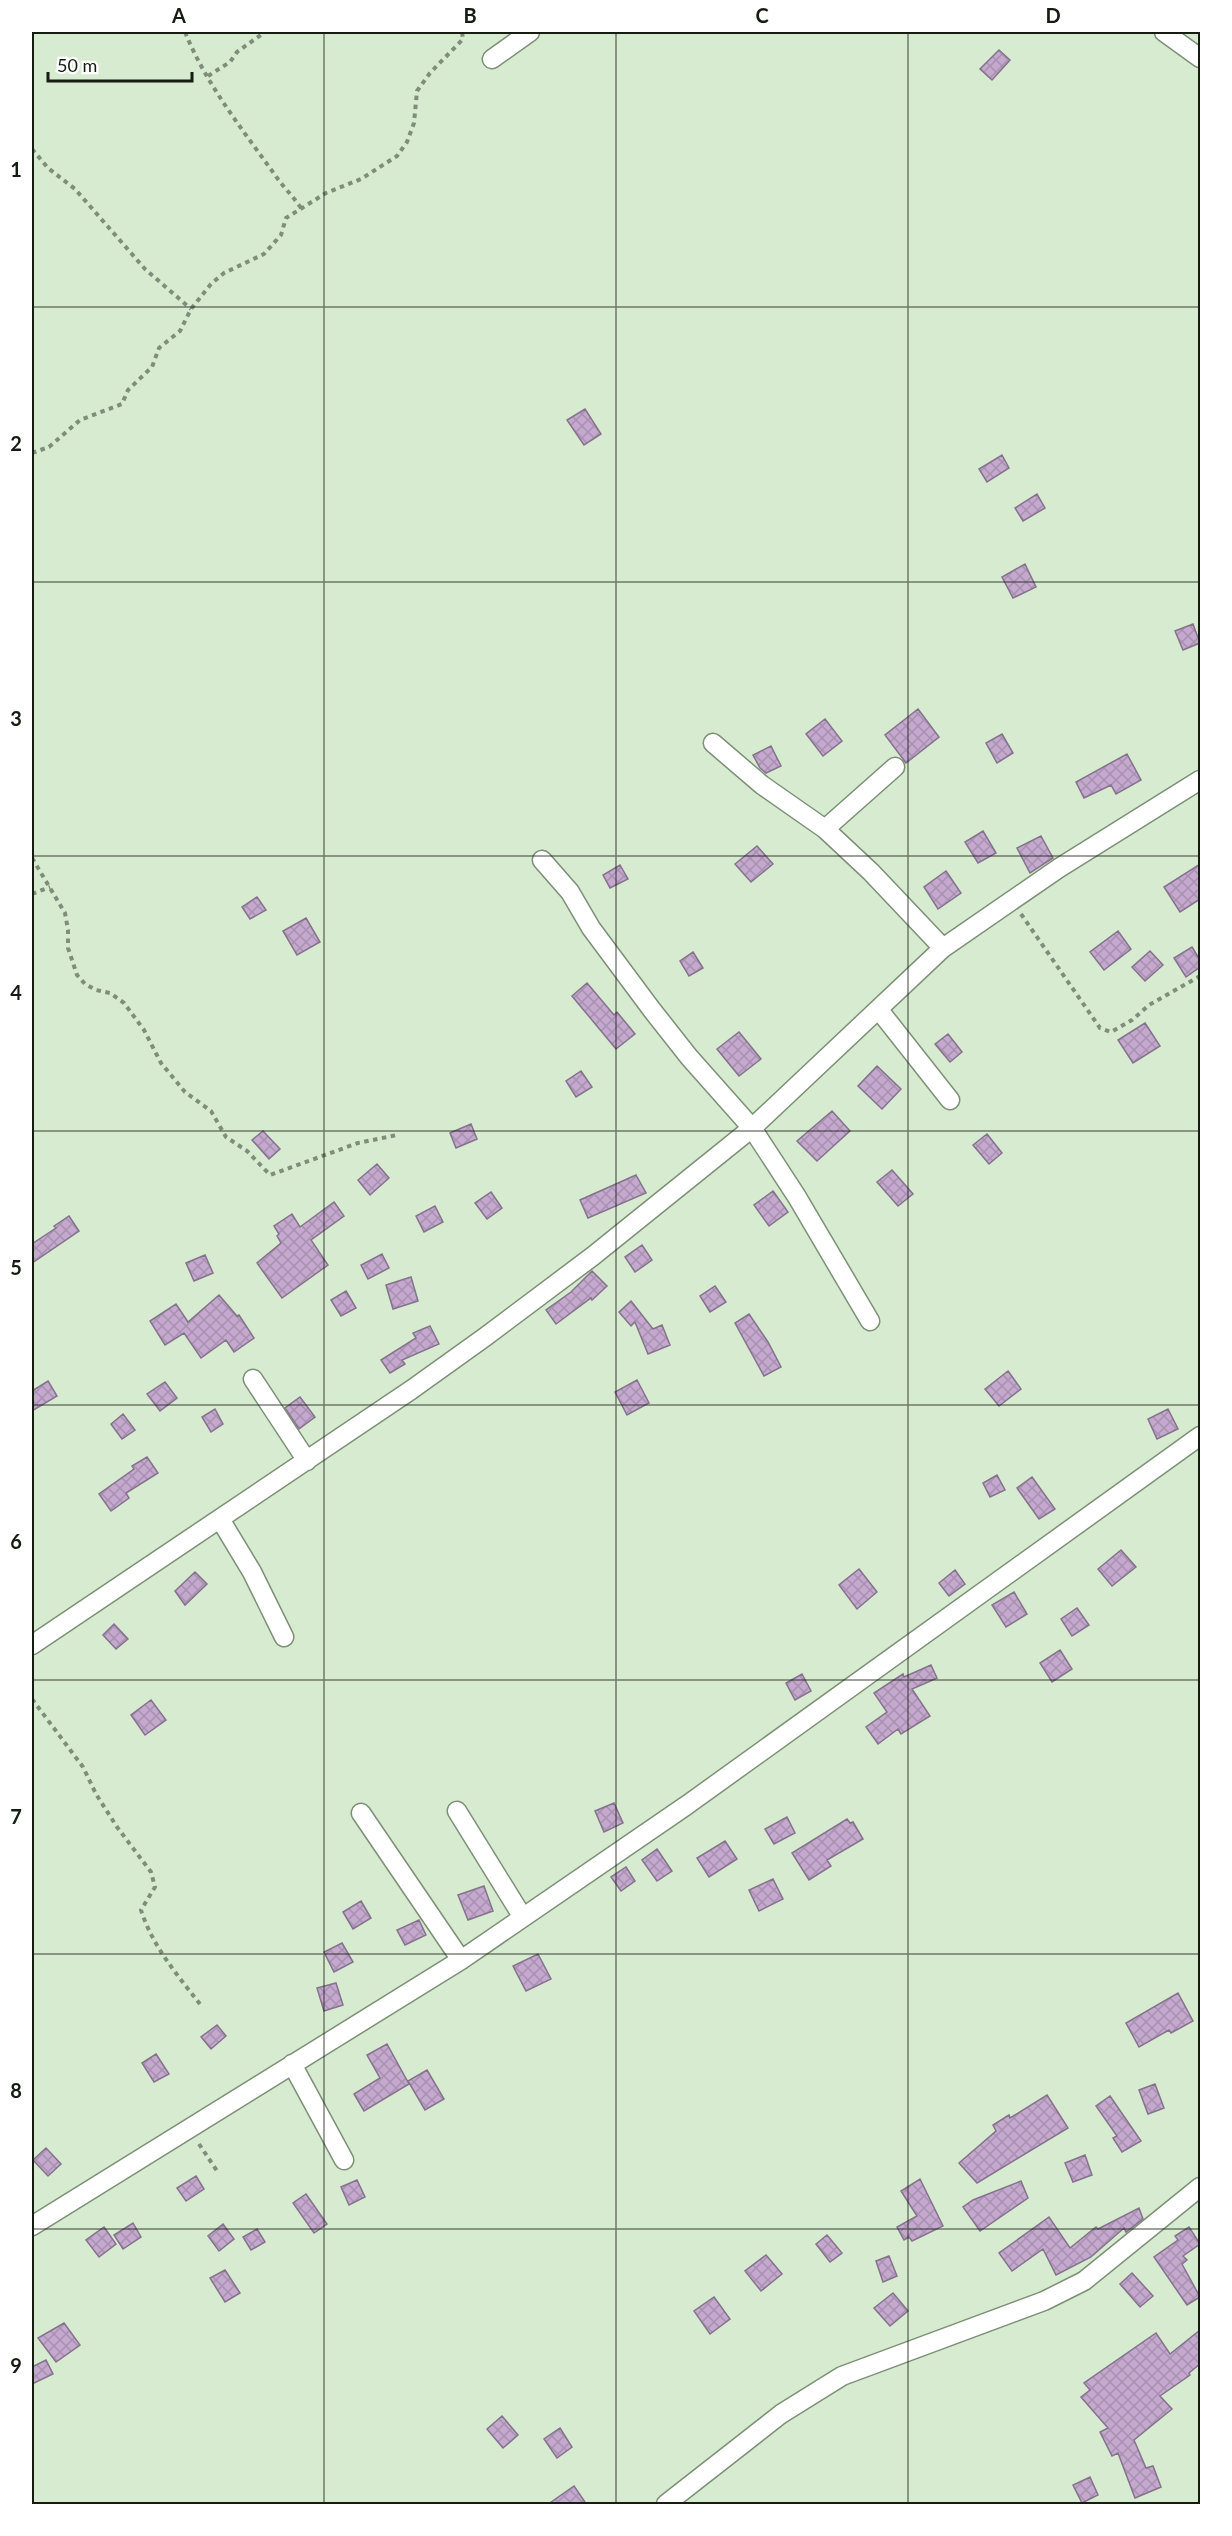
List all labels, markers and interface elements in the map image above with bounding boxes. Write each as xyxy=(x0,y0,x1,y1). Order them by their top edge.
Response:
text: A xyxy=(171,3,186,27)
text: B xyxy=(463,3,477,27)
text: C xyxy=(755,3,769,27)
text: D xyxy=(1045,3,1061,27)
scale bar xyxy=(48,45,192,83)
text: 50 m xyxy=(57,54,97,76)
text: 1 xyxy=(10,157,22,181)
text: 2 xyxy=(10,431,22,455)
text: 3 xyxy=(10,706,22,730)
text: 4 xyxy=(10,980,22,1004)
text: 5 xyxy=(10,1255,22,1279)
text: 6 xyxy=(10,1529,22,1553)
text: 7 xyxy=(10,1804,22,1828)
text: 8 xyxy=(10,2078,22,2102)
text: 9 xyxy=(10,2353,22,2377)

